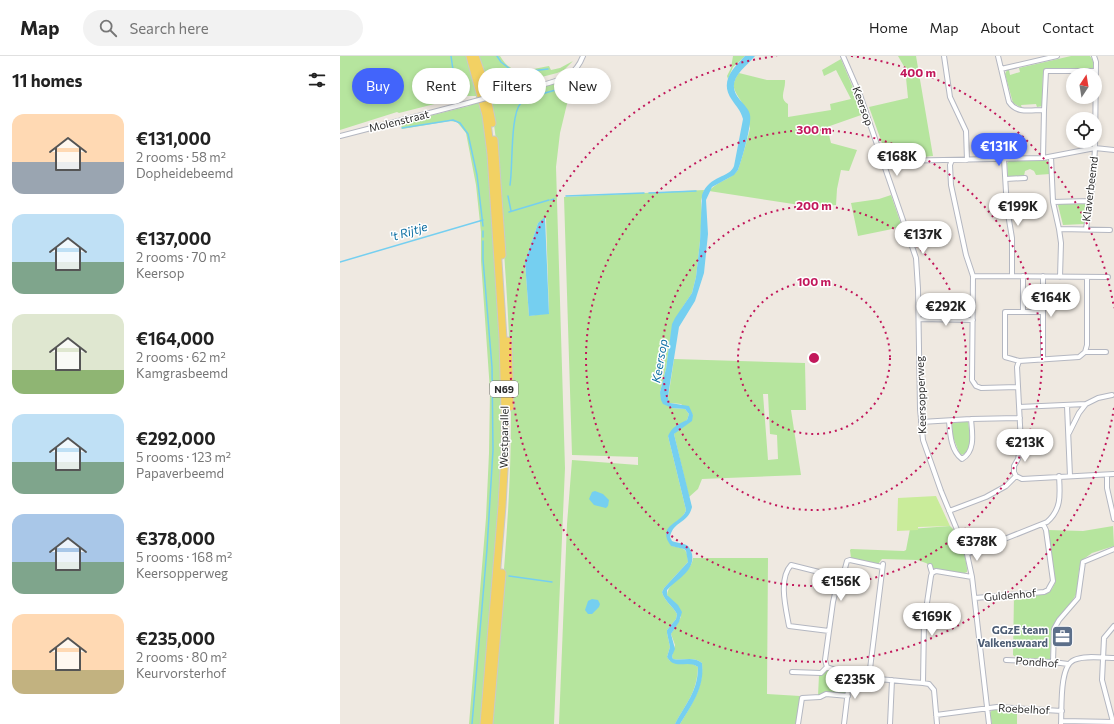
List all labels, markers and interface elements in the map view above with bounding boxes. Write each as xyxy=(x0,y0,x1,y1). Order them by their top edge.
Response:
search box xyxy=(83,10,363,46)
text: Map xyxy=(20,16,59,39)
icon: search xyxy=(97,17,119,39)
text: Search here xyxy=(129,19,209,37)
text: Home xyxy=(869,19,908,36)
text: Map xyxy=(930,19,958,36)
text: About xyxy=(980,19,1020,36)
text: Contact xyxy=(1042,19,1094,36)
text: 400 m xyxy=(900,65,936,79)
chip: Buy xyxy=(352,68,404,104)
chip: Rent xyxy=(412,68,470,104)
chip: Filters xyxy=(478,68,546,104)
chip: New xyxy=(554,68,611,104)
north arrow xyxy=(1066,68,1102,104)
map controls xyxy=(1066,68,1102,148)
icon: filters xyxy=(306,69,328,91)
text: 11 homes xyxy=(12,70,82,91)
street label: Keersop xyxy=(850,84,877,127)
street label: Molenstraat xyxy=(367,107,431,134)
button: locate xyxy=(1066,112,1102,148)
text: 300 m xyxy=(796,122,832,136)
text: €131,000 xyxy=(136,128,211,149)
icon: home xyxy=(44,130,92,178)
pin: €131K xyxy=(971,133,1027,167)
text: €131K xyxy=(980,138,1018,154)
pin: €168K xyxy=(869,143,925,177)
text: €168K xyxy=(877,148,917,164)
text: 2 rooms · 58 m² xyxy=(136,149,226,165)
street label: Klaverbeemd xyxy=(1079,156,1100,222)
text: Dopheidebeemd xyxy=(136,165,233,181)
pin: €199K xyxy=(990,193,1046,227)
text: 200 m xyxy=(796,198,832,212)
text: €199K xyxy=(998,198,1038,214)
water label: 't Rijtje xyxy=(388,219,430,243)
pin: €137K xyxy=(895,221,951,255)
text: €137K xyxy=(904,226,942,242)
text: €137,000 xyxy=(136,228,211,249)
icon: home xyxy=(44,230,92,278)
text: 2 rooms · 70 m² xyxy=(136,249,226,265)
text: Keersop xyxy=(136,265,184,281)
text: 100 m xyxy=(797,274,831,288)
pin: €164K xyxy=(1023,284,1079,318)
text: €164K xyxy=(1031,289,1071,305)
pin: €292K xyxy=(918,293,974,327)
text: €292K xyxy=(926,298,966,314)
text: €164,000 xyxy=(136,328,214,349)
icon: home xyxy=(44,330,92,378)
water label: Keersop xyxy=(648,338,670,384)
text: 2 rooms · 62 m² xyxy=(136,349,226,365)
centre of rings xyxy=(807,351,821,365)
street label: Keersopperweg xyxy=(913,356,928,434)
text: Kamgrasbeemd xyxy=(136,365,228,381)
road number: N69 xyxy=(490,381,518,397)
street label: Westparallel xyxy=(496,406,511,468)
text: €292,000 xyxy=(136,428,216,449)
pin: €213K xyxy=(997,429,1053,463)
icon: home xyxy=(44,430,92,478)
text: €213K xyxy=(1005,434,1045,450)
text: 5 rooms · 123 m² xyxy=(136,449,231,465)
text: Papaverbeemd xyxy=(136,465,224,481)
text: €378,000 xyxy=(136,528,215,549)
pin: €378K xyxy=(949,528,1005,562)
icon: home xyxy=(44,530,92,578)
text: €378K xyxy=(957,533,997,549)
text: 5 rooms · 168 m² xyxy=(136,549,232,565)
text: Keersopperweg xyxy=(136,565,228,581)
pin: €156K xyxy=(813,568,869,602)
text: €156K xyxy=(821,573,861,589)
street label: Guldenhof xyxy=(983,586,1037,603)
pin: €169K xyxy=(904,603,960,637)
text: €169K xyxy=(912,608,952,624)
place label: GGzE team Valkenswaard xyxy=(977,623,1048,649)
office icon: GGzE team Valkenswaard xyxy=(1050,623,1076,649)
text: €235,000 xyxy=(136,628,215,649)
icon: home xyxy=(44,630,92,678)
text: 2 rooms · 80 m² xyxy=(136,649,227,665)
street label: Pondhof xyxy=(1015,654,1060,670)
text: Keurvorsterhof xyxy=(136,665,226,681)
pin: €235K xyxy=(827,666,883,700)
text: €235K xyxy=(835,671,875,687)
street label: Roebelhof xyxy=(998,701,1051,716)

